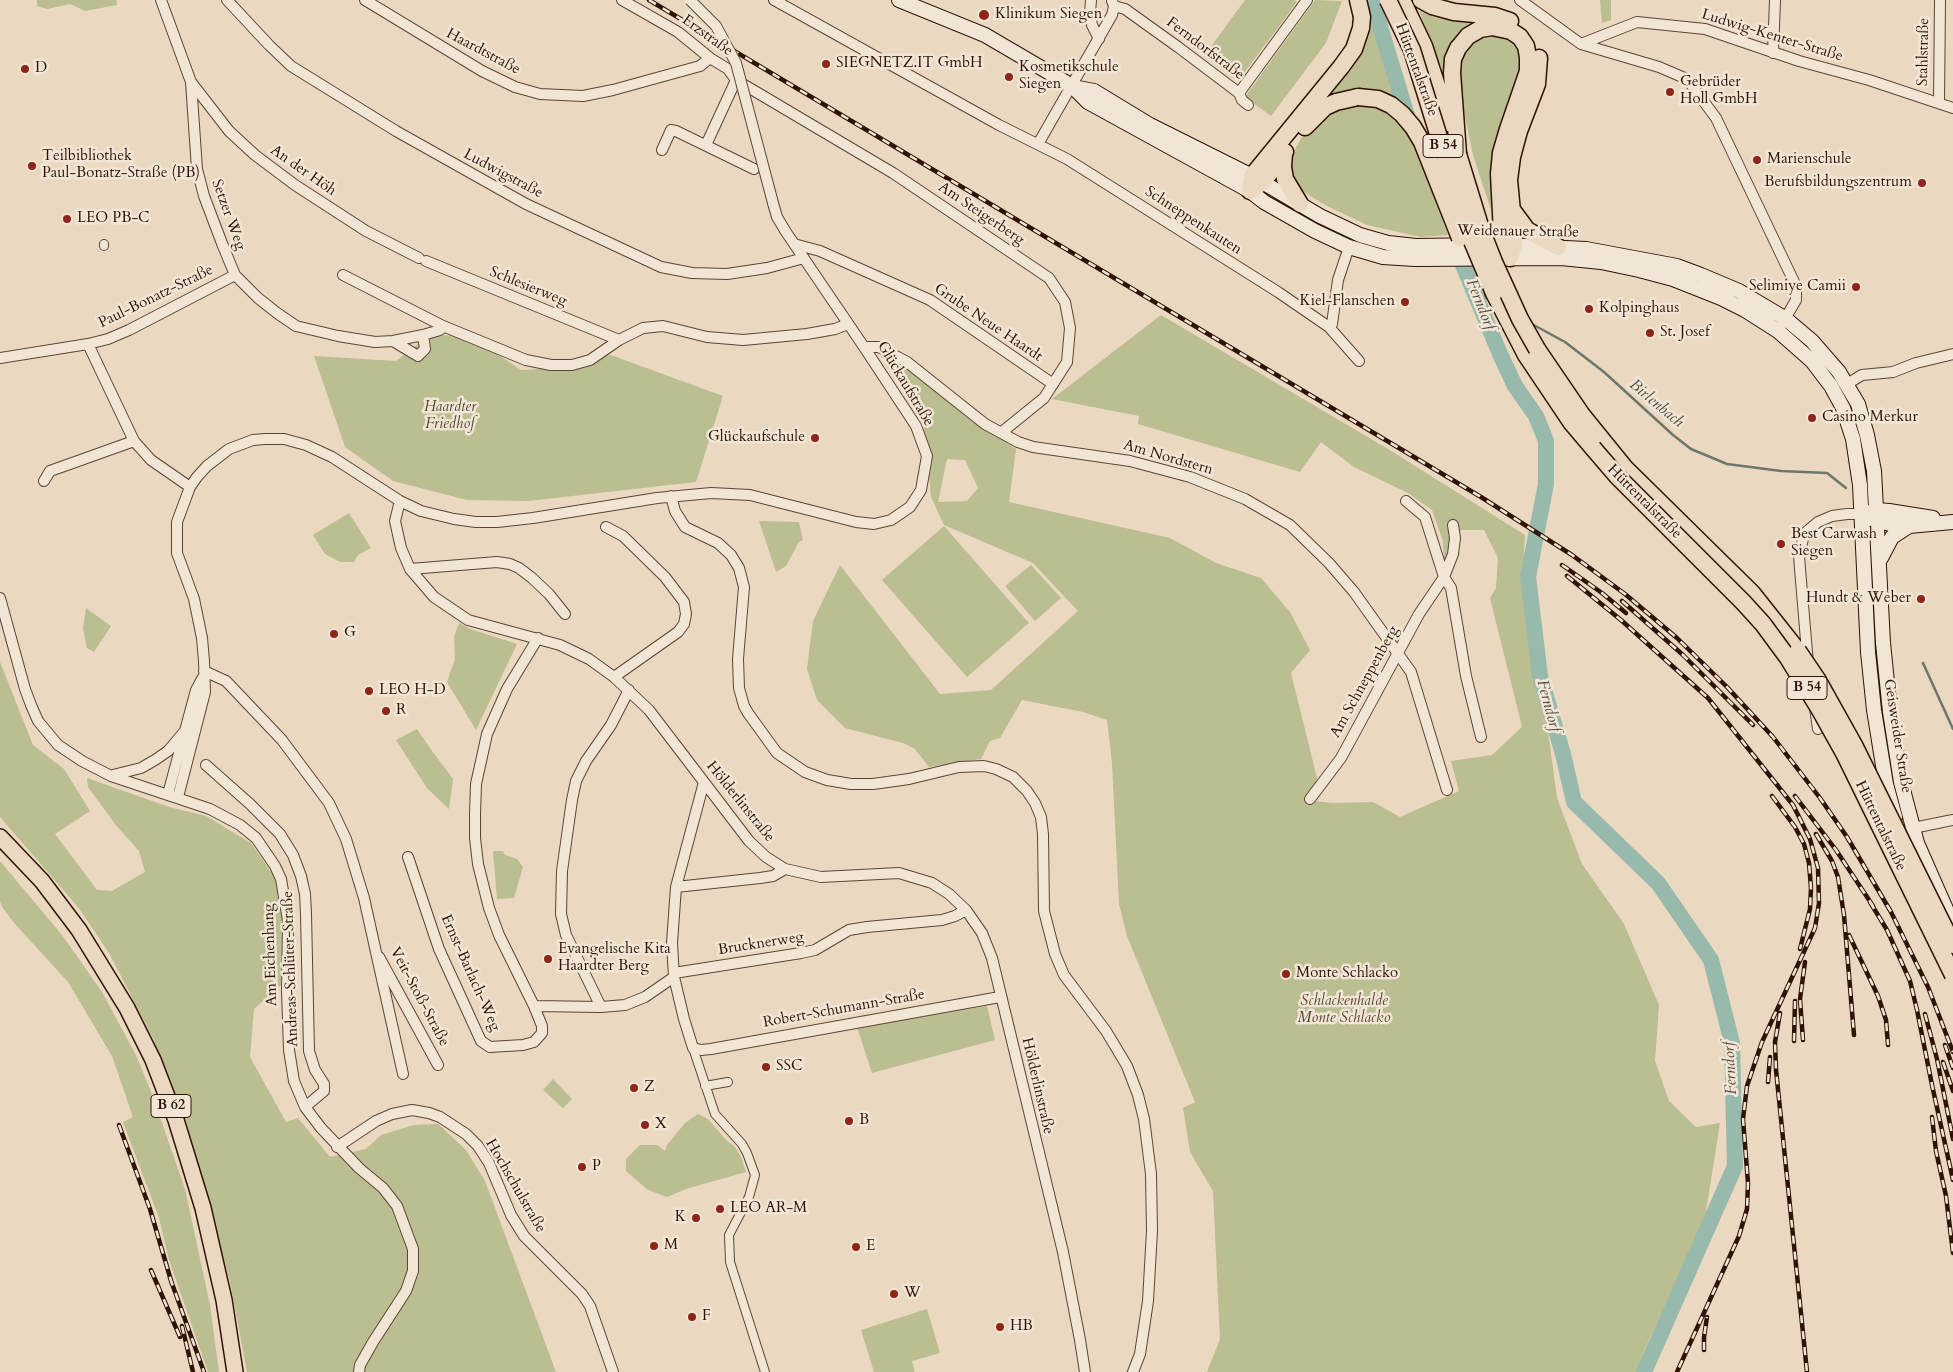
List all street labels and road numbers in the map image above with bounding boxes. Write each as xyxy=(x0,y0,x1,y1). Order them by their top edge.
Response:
street label: Ludwig-Kenter-Straße xyxy=(1699,6,1845,66)
street label: Erzstraße xyxy=(678,11,736,61)
street label: Ferndorfstraße xyxy=(1162,14,1248,84)
street label: Stahlstraße xyxy=(1914,18,1934,86)
street label: Hüttentalstraße xyxy=(1391,21,1441,119)
street label: Haardtstraße xyxy=(443,25,523,79)
road number: B 54 xyxy=(1423,134,1463,158)
street label: An der Höh xyxy=(267,142,339,200)
street label: Ludwigstraße xyxy=(460,146,546,202)
street label: Setzer Weg xyxy=(207,177,249,253)
street label: Am Steigerberg xyxy=(934,179,1028,249)
street label: Schneppenkauten xyxy=(1141,183,1245,259)
street label: Weidenauer Straße xyxy=(1457,222,1579,242)
street label: Paul-Bonatz-Straße xyxy=(96,261,216,333)
street label: Schlesierweg xyxy=(487,263,569,311)
street label: Grube Neue Haardt xyxy=(930,280,1046,366)
street label: Glückaufstraße xyxy=(873,338,937,430)
street label: Am Nordstern xyxy=(1121,437,1215,479)
street label: Hüttentalstraße xyxy=(1603,461,1685,543)
street label: Am Schneppenberg xyxy=(1327,623,1403,741)
road number: B 54 xyxy=(1787,676,1827,700)
street label: Geisweider Straße xyxy=(1879,678,1915,794)
street label: Hölderlinstraße xyxy=(702,758,778,846)
street label: Hüttentalstraße xyxy=(1850,778,1910,874)
street label: Andreas-Schlüter-Straße xyxy=(279,891,303,1047)
street label: Am Eichenhang xyxy=(260,903,282,1007)
street label: Ernst-Barlach-Weg xyxy=(436,912,504,1034)
street label: Brucknerweg xyxy=(717,928,805,960)
street label: Veit-Stoß-Straße xyxy=(385,944,453,1050)
street label: Robert-Schumann-Straße xyxy=(762,986,926,1032)
street label: Hölderlinstraße xyxy=(1017,1036,1057,1136)
road number: B 62 xyxy=(151,1094,191,1118)
street label: Hochschulstraße xyxy=(481,1136,549,1236)

